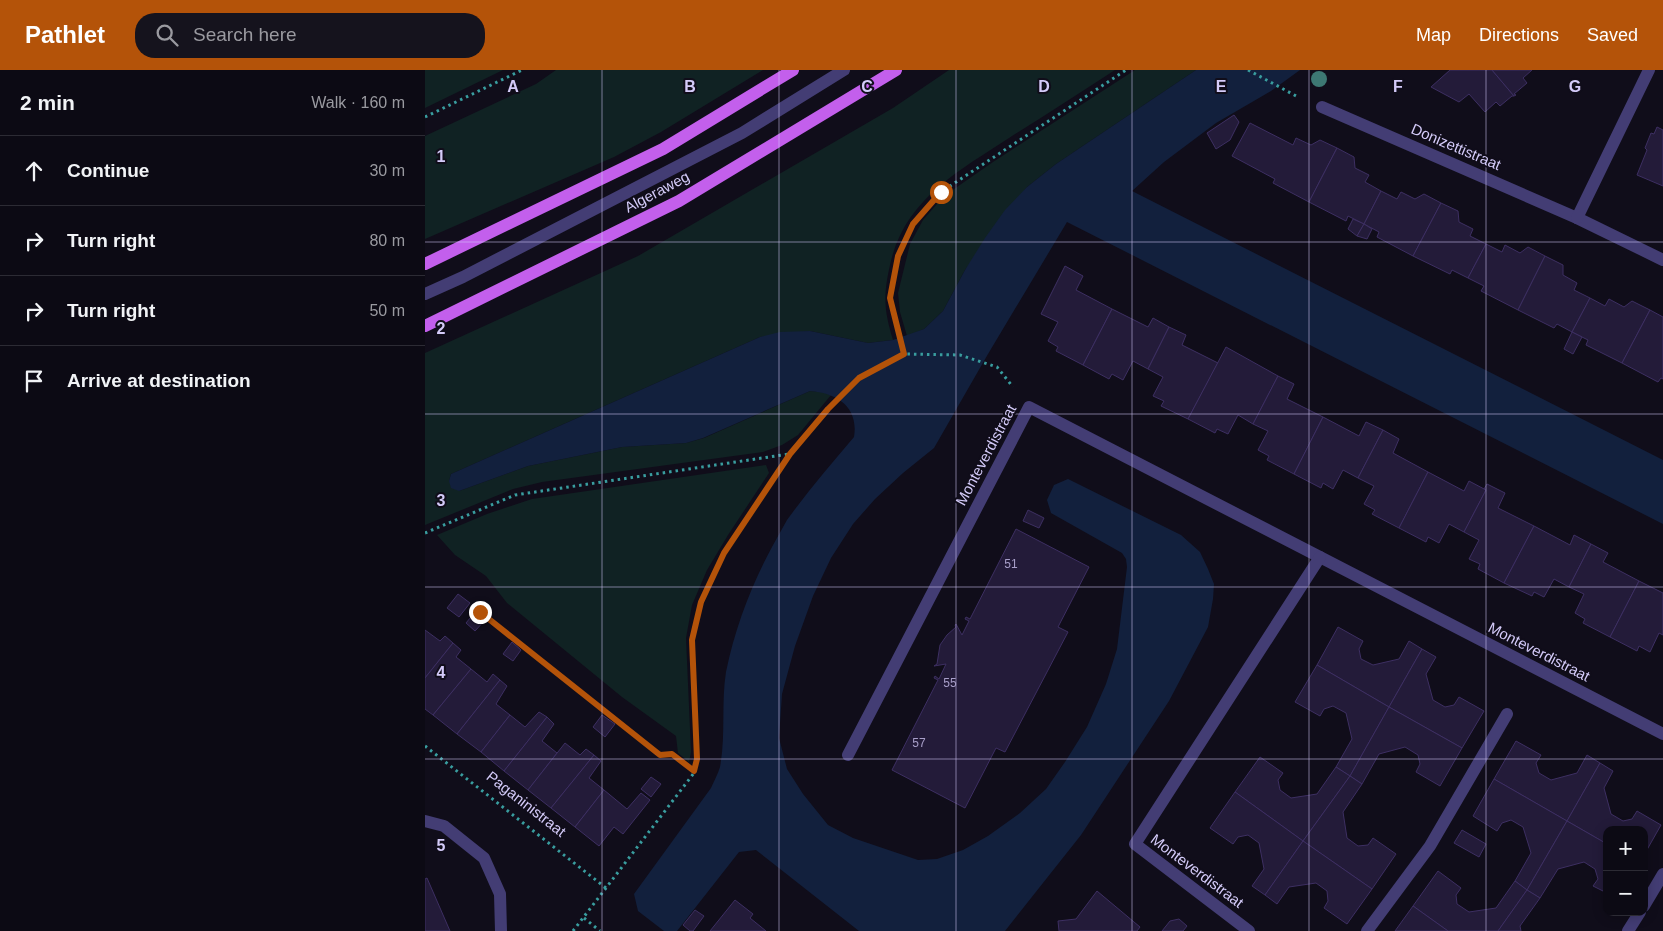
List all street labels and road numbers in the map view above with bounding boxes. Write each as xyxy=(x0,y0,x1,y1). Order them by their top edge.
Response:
street label: Donizettistraat xyxy=(1409,120,1504,173)
street label: Algeraweg xyxy=(621,167,692,216)
street label: Monteverdistraat xyxy=(952,401,1020,508)
street label: Monteverdistraat xyxy=(1486,619,1594,685)
street label: Paganinistraat xyxy=(483,767,570,840)
street label: Monteverdistraat xyxy=(1148,830,1248,912)

